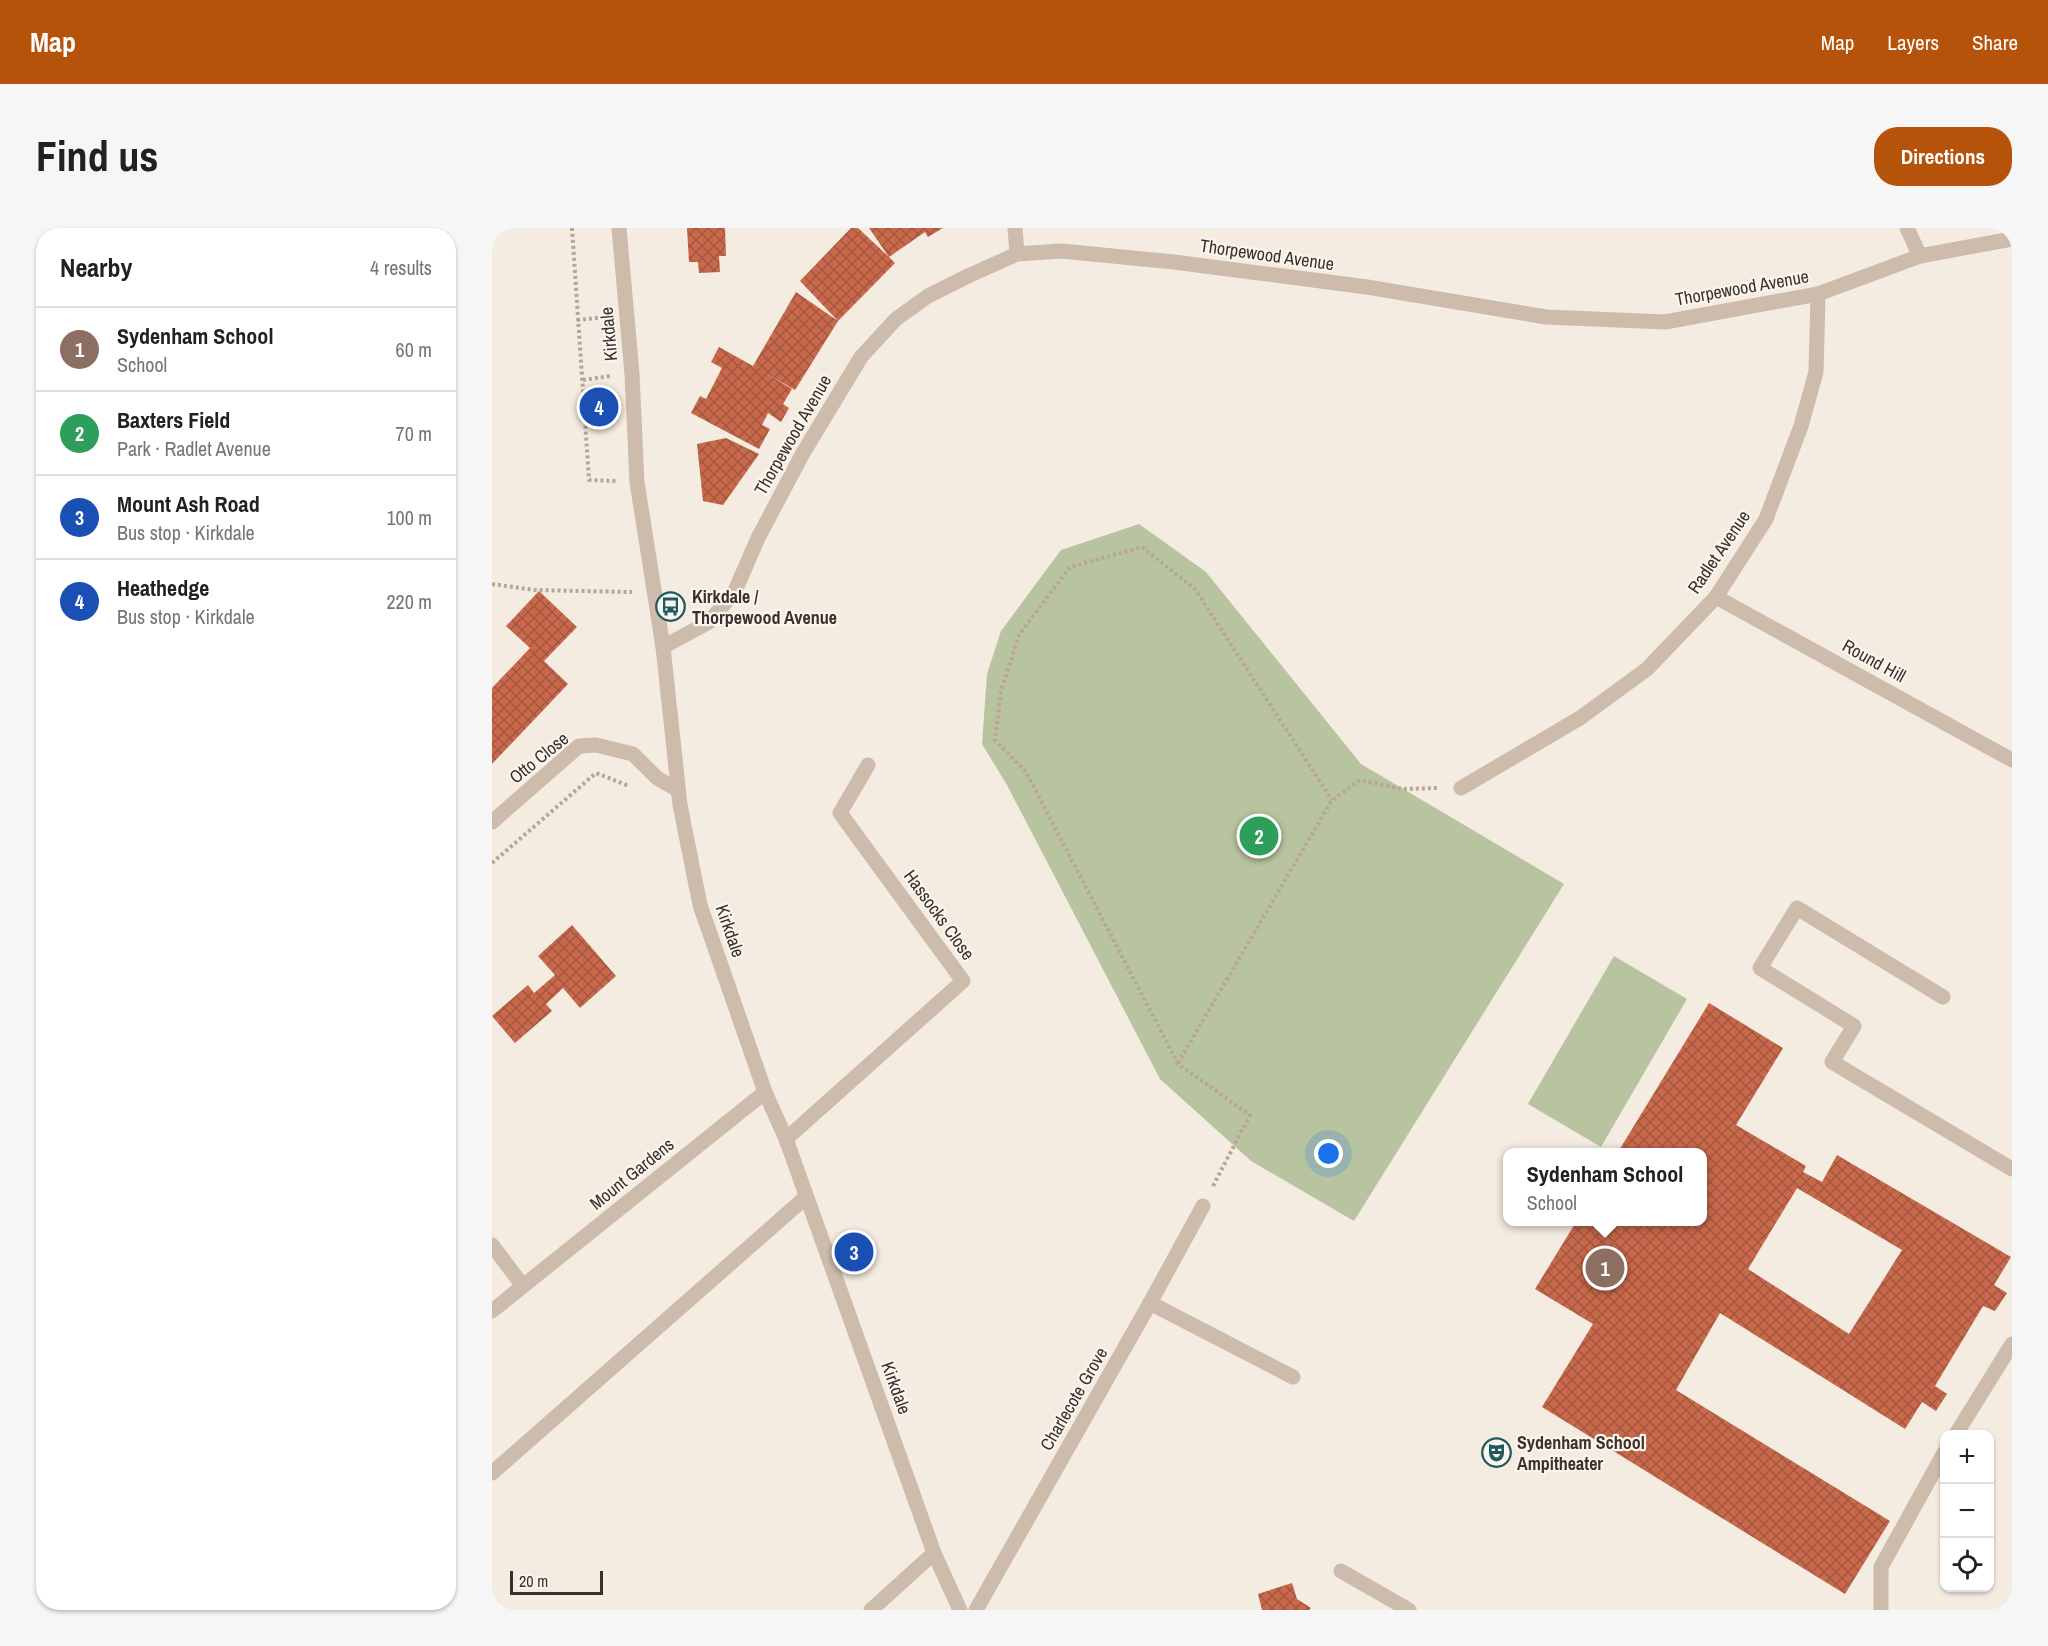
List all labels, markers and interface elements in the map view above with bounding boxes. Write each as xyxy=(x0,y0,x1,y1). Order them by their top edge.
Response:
text: Map xyxy=(30,23,76,61)
text: Map xyxy=(1821,28,1854,57)
text: Layers xyxy=(1887,28,1939,57)
text: Share xyxy=(1972,28,2018,57)
button: Directions xyxy=(1874,127,2012,186)
text: Find us xyxy=(36,128,158,184)
street label: Thorpewood Avenue xyxy=(1198,233,1336,276)
text: Nearby xyxy=(60,250,132,285)
text: 4 results xyxy=(370,254,432,281)
street label: Thorpewood Avenue xyxy=(1673,263,1811,312)
street label: Kirkdale xyxy=(594,306,623,362)
text: Sydenham School xyxy=(117,321,273,351)
text: 1 xyxy=(75,336,84,363)
text: 60 m xyxy=(396,336,432,363)
text: School xyxy=(117,351,167,378)
street label: Thorpewood Avenue xyxy=(748,370,837,500)
pin: 4 xyxy=(580,384,618,429)
text: Baxters Field xyxy=(117,405,230,435)
text: 2 xyxy=(75,420,84,447)
text: 70 m xyxy=(396,420,432,447)
text: Park · Radlet Avenue xyxy=(117,435,271,462)
text: Mount Ash Road xyxy=(117,489,260,519)
text: 3 xyxy=(75,504,84,531)
text: 100 m xyxy=(386,504,432,531)
street label: Radlet Avenue xyxy=(1681,505,1756,598)
text: Bus stop · Kirkdale xyxy=(117,519,255,546)
text: Heathedge xyxy=(117,573,209,603)
place label: Kirkdale / Thorpewood Avenue xyxy=(692,584,837,630)
text: 4 xyxy=(75,588,84,615)
text: 220 m xyxy=(386,588,432,615)
bus stop icon: Kirkdale / Thorpewood Avenue xyxy=(655,591,687,623)
text: Bus stop · Kirkdale xyxy=(117,603,255,630)
street label: Round Hill xyxy=(1838,633,1910,688)
street label: Otto Close xyxy=(504,726,574,789)
pin: 2 xyxy=(1240,814,1278,858)
street label: Hassocks Close xyxy=(898,865,981,965)
street label: Kirkdale xyxy=(710,901,751,961)
street label: Mount Gardens xyxy=(584,1132,679,1215)
your location xyxy=(1314,1139,1343,1168)
popup xyxy=(1503,1148,1707,1226)
text: Sydenham School xyxy=(1527,1159,1683,1189)
text: School xyxy=(1527,1189,1577,1216)
pin: 3 xyxy=(834,1230,874,1274)
pin: 1 xyxy=(1586,1246,1624,1290)
street label: Charlecote Grove xyxy=(1034,1342,1113,1455)
street label: Kirkdale xyxy=(875,1358,917,1418)
place label: Sydenham School Ampitheater xyxy=(1517,1430,1645,1476)
map controls xyxy=(1940,1430,1994,1592)
button: + xyxy=(1940,1430,1994,1484)
theatre icon: Sydenham School Ampitheater xyxy=(1480,1437,1512,1469)
button: − xyxy=(1940,1484,1994,1538)
button: locate xyxy=(1940,1538,1994,1592)
scale bar xyxy=(510,1568,603,1596)
text: 20 m xyxy=(519,1570,548,1592)

